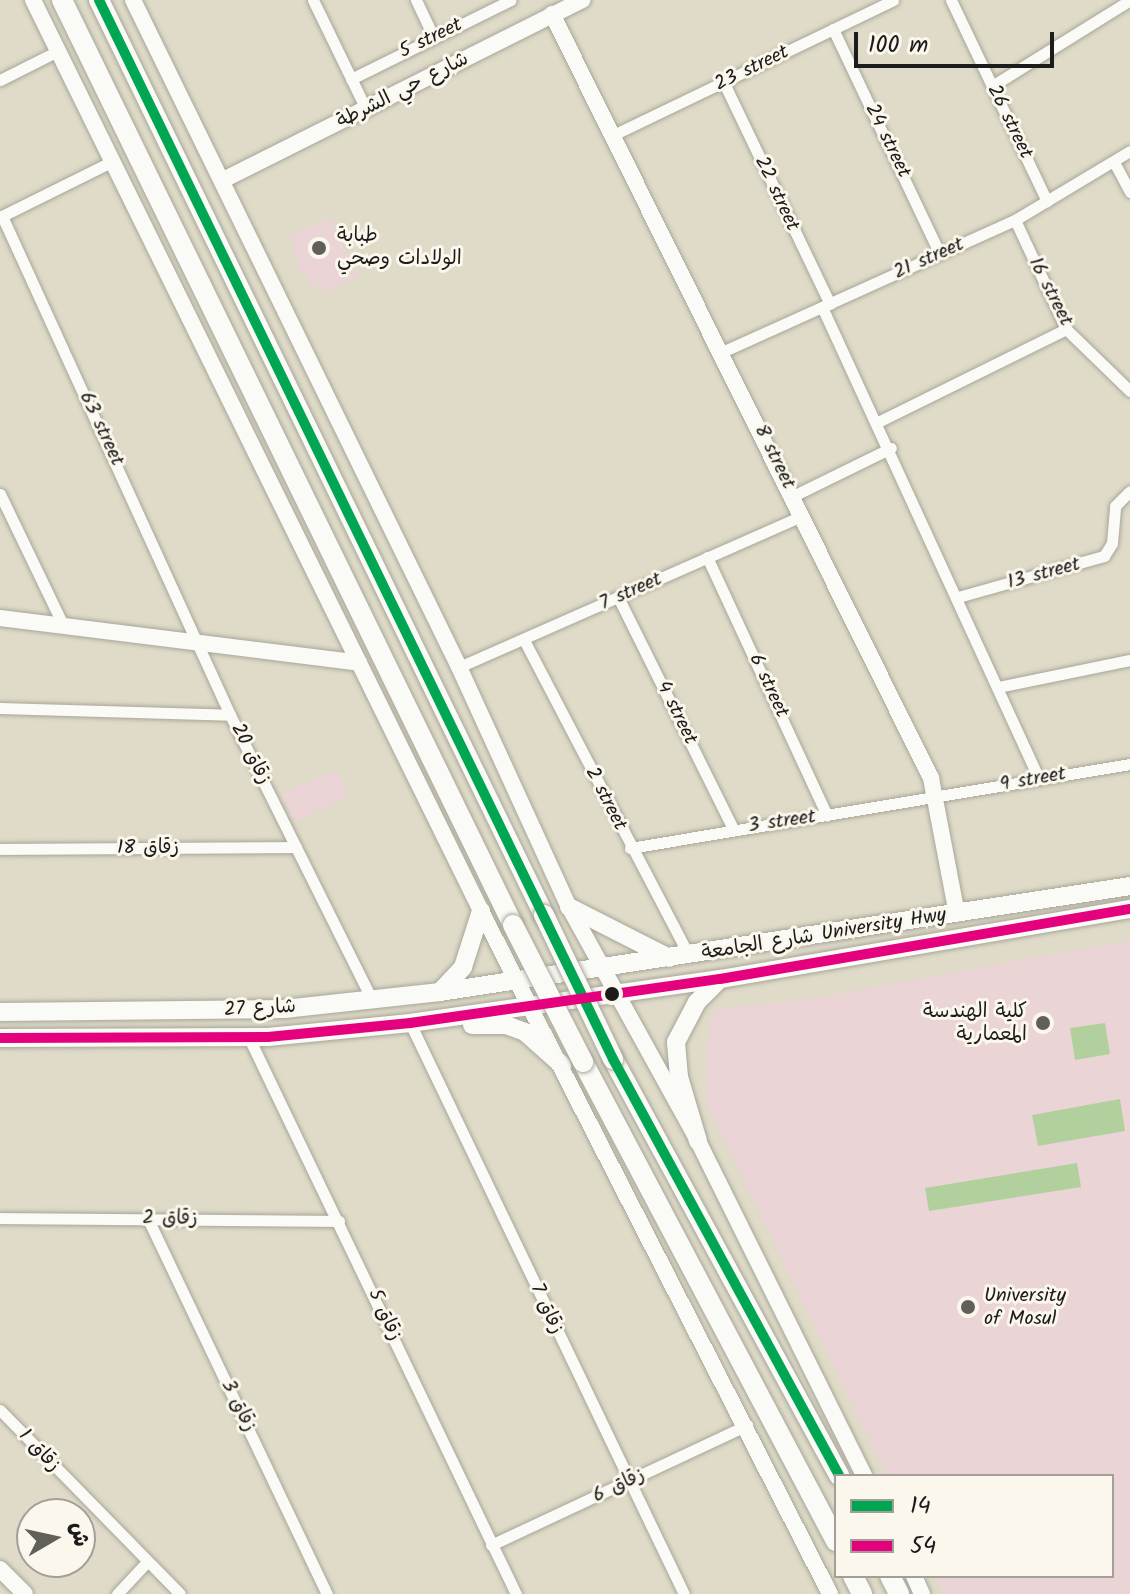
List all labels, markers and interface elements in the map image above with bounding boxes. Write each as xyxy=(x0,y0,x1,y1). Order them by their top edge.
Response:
street label: 5 street xyxy=(395,13,467,65)
scale bar xyxy=(858,16,1058,66)
text: 100 m xyxy=(868,26,928,65)
street label: 23 street xyxy=(711,41,793,97)
street label: شارع حي الشرطة xyxy=(333,47,473,135)
street label: 26 street xyxy=(981,81,1037,163)
street label: 24 street xyxy=(859,100,915,182)
street label: 22 street xyxy=(748,153,804,235)
place label: طبابة الولادات وصحي xyxy=(337,224,462,271)
street label: 21 street xyxy=(890,233,968,285)
marker: طبابة الولادات وصحي xyxy=(308,237,330,259)
street label: 16 street xyxy=(1023,254,1077,330)
street label: 63 street xyxy=(73,388,129,470)
street label: 8 street xyxy=(748,421,800,493)
street label: 13 street xyxy=(1005,553,1083,595)
street label: 7 street xyxy=(596,568,666,616)
street label: 6 street xyxy=(743,650,793,722)
street label: 4 street xyxy=(650,677,702,749)
street label: زقاق 20 xyxy=(224,719,276,789)
street label: 9 street xyxy=(998,762,1068,798)
street label: 2 street xyxy=(579,763,631,835)
street label: 3 street xyxy=(747,805,817,839)
street label: زقاق 18 xyxy=(117,836,179,860)
street label: شارع الجامعة University Hwy xyxy=(700,904,948,966)
unlabelled marker xyxy=(604,986,620,1002)
street label: شارع 27 xyxy=(223,995,297,1023)
place label: كلية الهندسة المعمارية xyxy=(923,1000,1027,1047)
marker: كلية الهندسة المعمارية xyxy=(1034,1014,1052,1032)
street label: زقاق 2 xyxy=(142,1207,198,1231)
street label: زقاق 7 xyxy=(524,1280,568,1338)
place label: University of Mosul xyxy=(984,1284,1066,1331)
street label: زقاق 5 xyxy=(362,1285,406,1345)
marker: University of Mosul xyxy=(959,1298,977,1316)
street label: زقاق 3 xyxy=(215,1376,261,1436)
street label: زقاق 1 xyxy=(13,1425,65,1477)
street label: زقاق 6 xyxy=(589,1464,649,1508)
legend xyxy=(834,1474,1114,1578)
text: 14 xyxy=(910,1487,931,1526)
north arrow xyxy=(16,1498,96,1578)
text: ش xyxy=(59,1520,97,1549)
text: 54 xyxy=(910,1527,936,1566)

